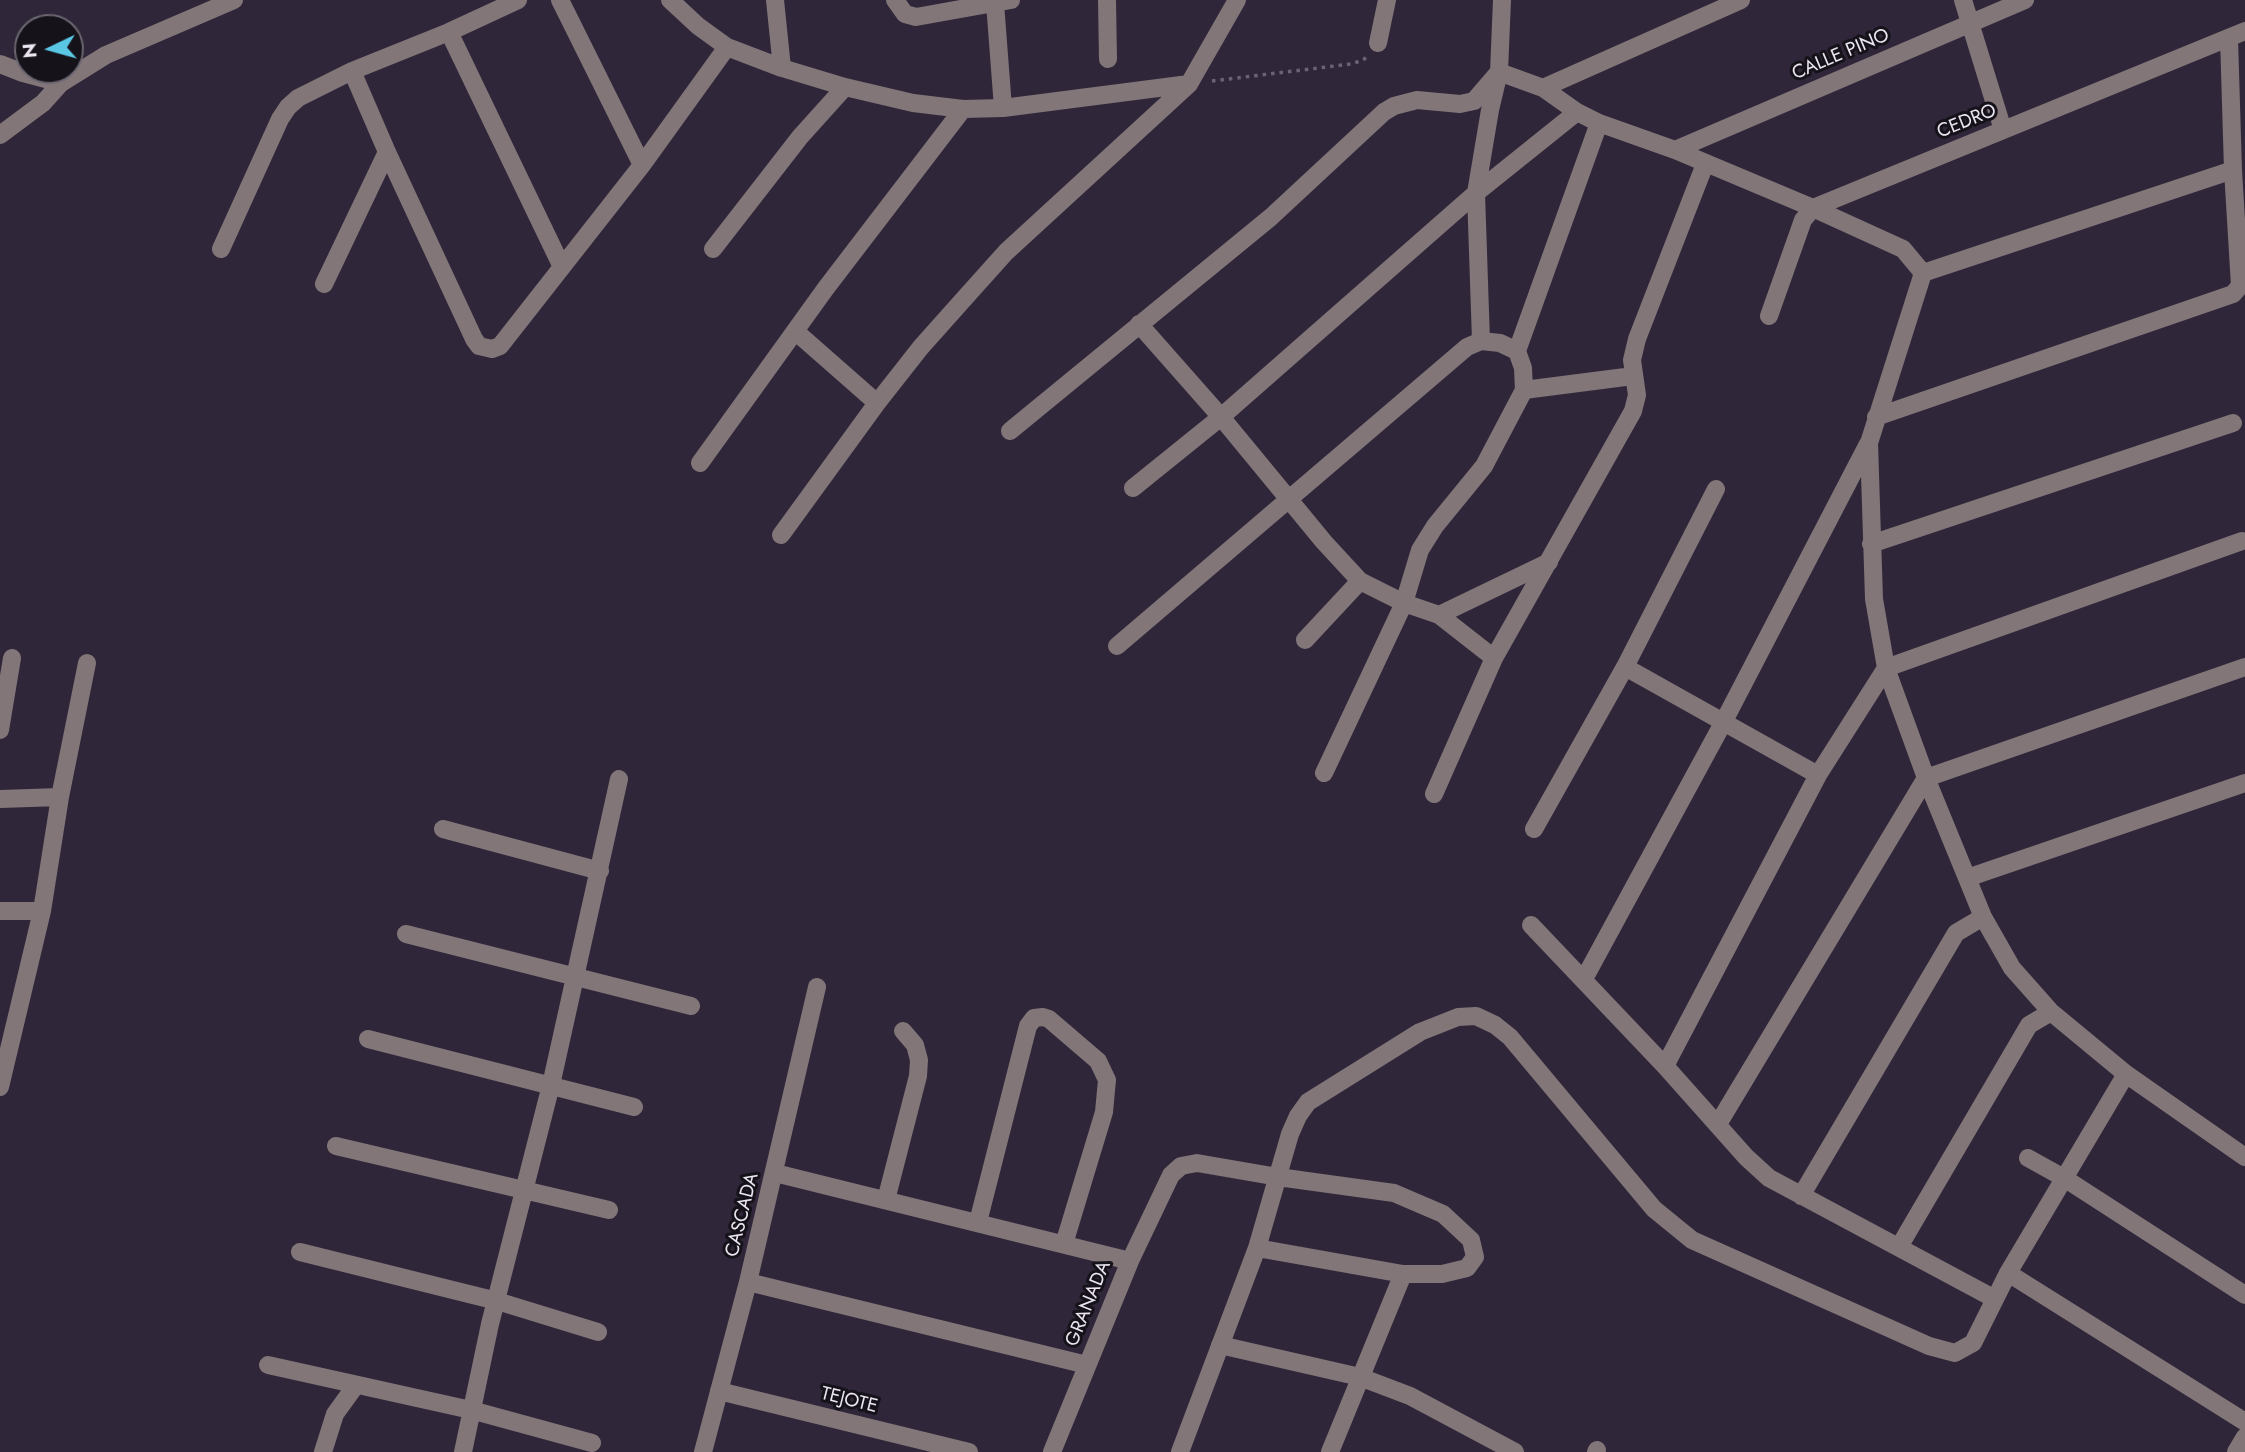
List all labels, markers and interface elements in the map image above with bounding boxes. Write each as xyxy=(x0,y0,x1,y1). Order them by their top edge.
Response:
north arrow xyxy=(14,14,84,84)
street label: CALLE PINO xyxy=(1789,24,1893,86)
text: N xyxy=(15,42,44,59)
street label: CEDRO xyxy=(1934,100,2000,144)
street label: CASCADA xyxy=(722,1171,764,1259)
street label: GRANADA xyxy=(1062,1258,1116,1350)
street label: TEJOTE xyxy=(818,1383,880,1419)

